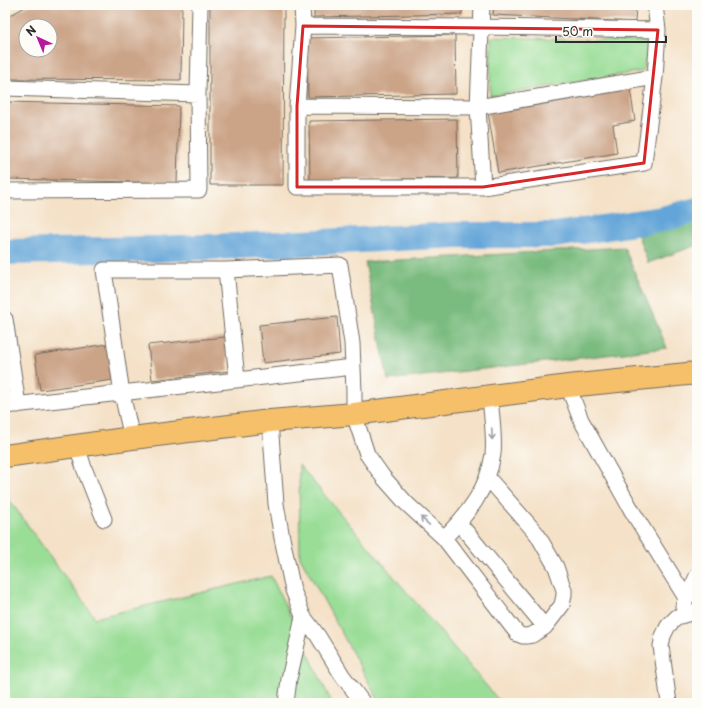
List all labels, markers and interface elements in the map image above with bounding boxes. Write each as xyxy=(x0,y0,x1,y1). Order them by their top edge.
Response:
north arrow xyxy=(18,18,58,58)
scale bar xyxy=(556,18,666,44)
text: N xyxy=(22,21,40,40)
text: 50 m xyxy=(562,22,593,40)
one-way arrow xyxy=(489,427,496,440)
one-way arrow xyxy=(421,517,431,526)

